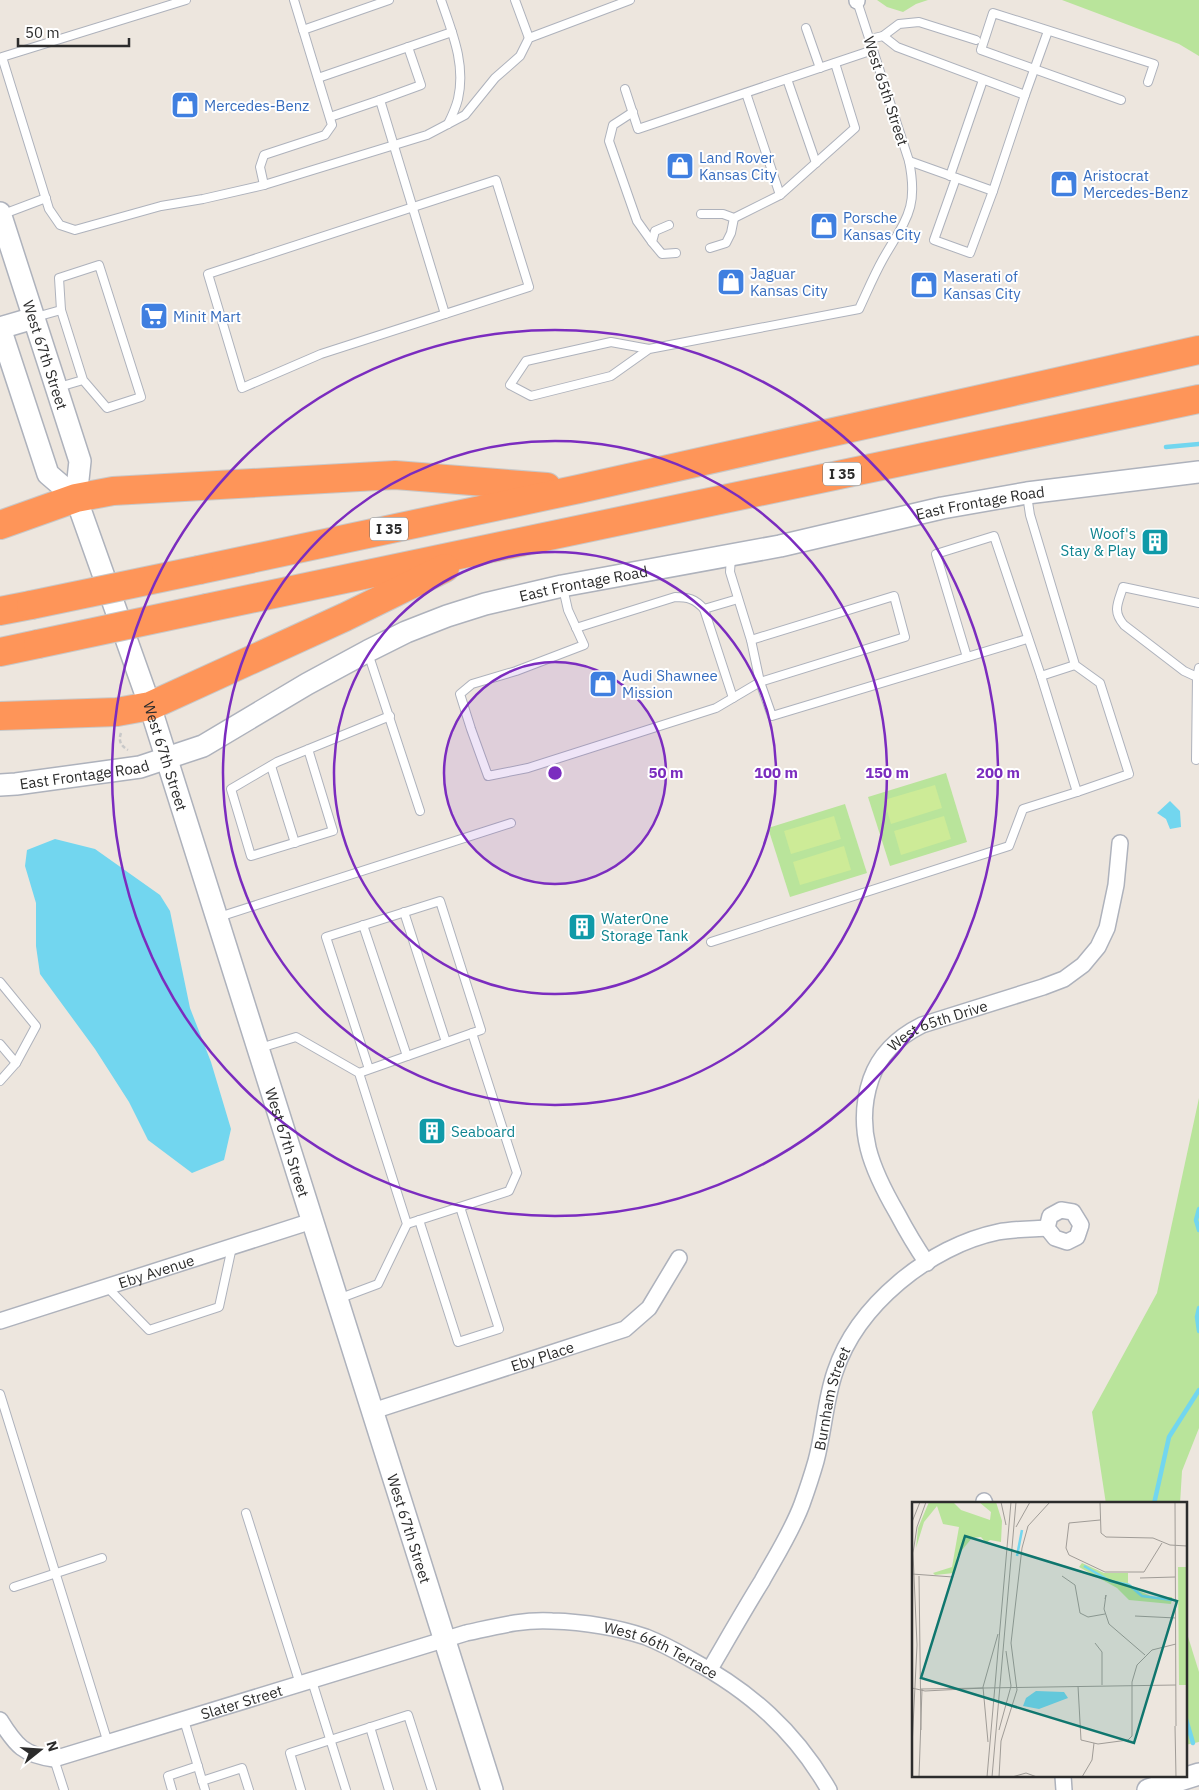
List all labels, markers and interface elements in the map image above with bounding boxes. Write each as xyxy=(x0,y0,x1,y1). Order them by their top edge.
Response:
scale bar xyxy=(18,15,129,47)
text: 50 m xyxy=(25,23,60,42)
street label: West 65th Street xyxy=(859,34,913,148)
shop icon: Mercedes-Benz xyxy=(170,90,200,120)
place label: Mercedes-Benz xyxy=(204,96,309,115)
place label: Land Rover Kansas City xyxy=(699,148,777,184)
shop icon: Land Rover Kansas City xyxy=(665,151,695,181)
place label: Aristocrat Mercedes-Benz xyxy=(1083,166,1188,202)
shop icon: Aristocrat Mercedes-Benz xyxy=(1049,169,1079,199)
place label: Porsche Kansas City xyxy=(843,208,921,244)
shop icon: Porsche Kansas City xyxy=(809,211,839,241)
place label: Jaguar Kansas City xyxy=(750,264,828,300)
shop icon: Jaguar Kansas City xyxy=(716,267,746,297)
place label: Maserati of Kansas City xyxy=(943,267,1021,303)
shop icon: Maserati of Kansas City xyxy=(909,270,939,300)
street label: West 67th Street xyxy=(19,298,72,412)
supermarket icon: Minit Mart xyxy=(139,301,169,331)
place label: Minit Mart xyxy=(173,307,241,326)
road number: I 35 xyxy=(823,462,861,486)
street label: East Frontage Road xyxy=(914,481,1046,523)
road number: I 35 xyxy=(370,518,408,540)
place label: Woof's Stay & Play xyxy=(1061,524,1137,560)
building icon: Woof's Stay & Play xyxy=(1140,527,1170,557)
street label: East Frontage Road xyxy=(517,561,649,605)
place label: Audi Shawnee Mission xyxy=(622,666,718,702)
shop icon: Audi Shawnee Mission xyxy=(588,669,618,699)
street label: West 67th Street xyxy=(140,699,192,813)
street label: East Frontage Road xyxy=(18,755,152,793)
text: 50 m xyxy=(649,763,683,782)
text: 100 m xyxy=(754,763,798,782)
text: 150 m xyxy=(865,763,909,782)
text: 200 m xyxy=(976,763,1020,782)
centre of rings xyxy=(546,764,564,782)
place label: WaterOne Storage Tank xyxy=(601,909,688,945)
building icon: WaterOne Storage Tank xyxy=(567,912,597,942)
street label: West 65th Drive xyxy=(883,996,990,1055)
street label: West 67th Street xyxy=(261,1085,314,1199)
building icon: Seaboard xyxy=(417,1116,447,1146)
place label: Seaboard xyxy=(451,1122,515,1141)
street label: Eby Avenue xyxy=(116,1250,196,1292)
street label: Eby Place xyxy=(508,1337,576,1375)
street label: Burnham Street xyxy=(809,1343,854,1452)
street label: West 67th Street xyxy=(383,1471,436,1586)
inset map xyxy=(912,1502,1186,1778)
street label: West 66th Terrace xyxy=(602,1617,722,1683)
street label: Slater Street xyxy=(198,1680,285,1723)
north arrow xyxy=(15,1725,65,1775)
text: N xyxy=(42,1739,63,1754)

